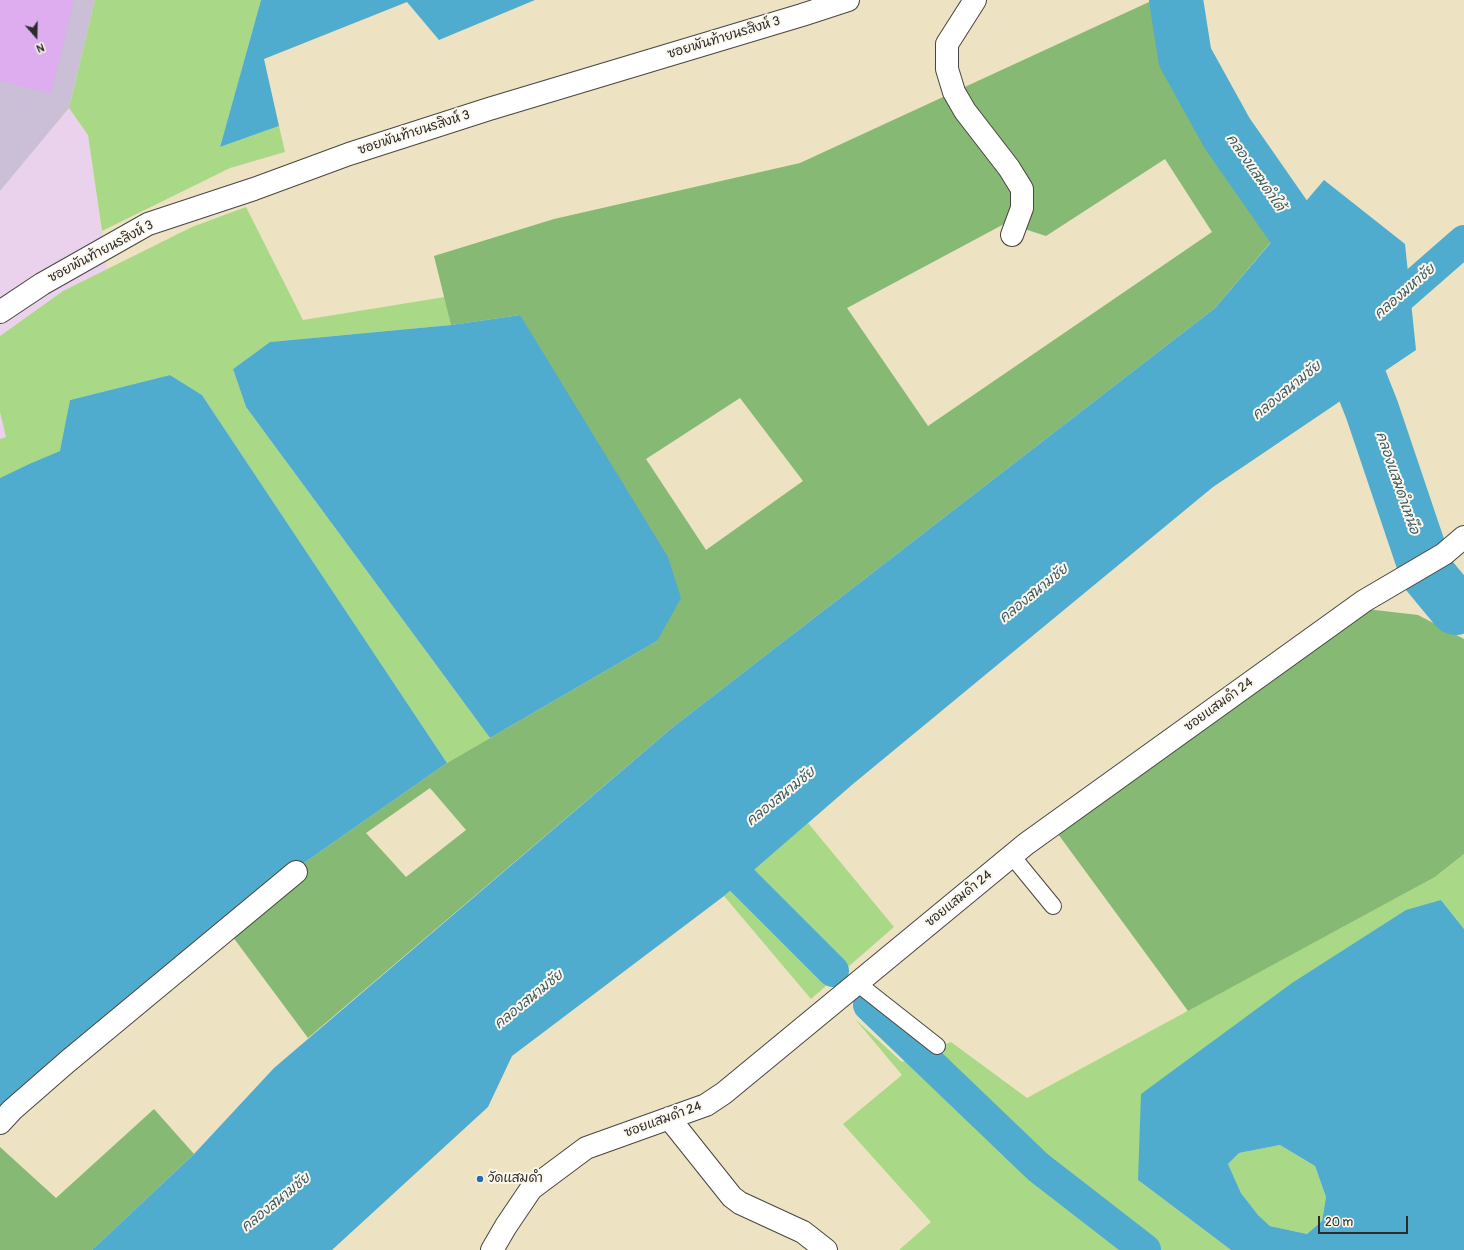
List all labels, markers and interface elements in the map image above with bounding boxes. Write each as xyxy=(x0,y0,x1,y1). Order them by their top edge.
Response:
street label: ซอยพันท้ายนรสิงห์ 3 xyxy=(666,13,782,63)
north arrow xyxy=(16,16,56,56)
text: N xyxy=(35,40,46,55)
street label: ซอยพันท้ายนรสิงห์ 3 xyxy=(356,108,472,158)
water label: คลองแสมดำใต้ xyxy=(1222,131,1288,215)
street label: ซอยพันท้ายนรสิงห์ 3 xyxy=(46,218,156,286)
water label: คลองมหาชัย xyxy=(1371,261,1439,323)
water label: คลองสนามชัย xyxy=(1249,358,1325,424)
water label: คลองแสมดำเหนือ xyxy=(1372,430,1422,536)
water label: คลองสนามชัย xyxy=(996,561,1072,627)
street label: ซอยแสมดำ 24 xyxy=(1182,675,1256,735)
water label: คลองสนามชัย xyxy=(743,764,819,830)
street label: ซอยแสมดำ 24 xyxy=(923,867,995,931)
water label: คลองสนามชัย xyxy=(491,967,567,1033)
street label: ซอยแสมดำ 24 xyxy=(622,1099,704,1141)
water label: คลองสนามชัย xyxy=(238,1170,314,1236)
place label: วัดแสมดำ xyxy=(488,1171,543,1187)
marker: วัดแสมดำ xyxy=(475,1174,485,1184)
scale bar xyxy=(1320,1208,1410,1234)
text: 20 m xyxy=(1325,1215,1353,1230)

